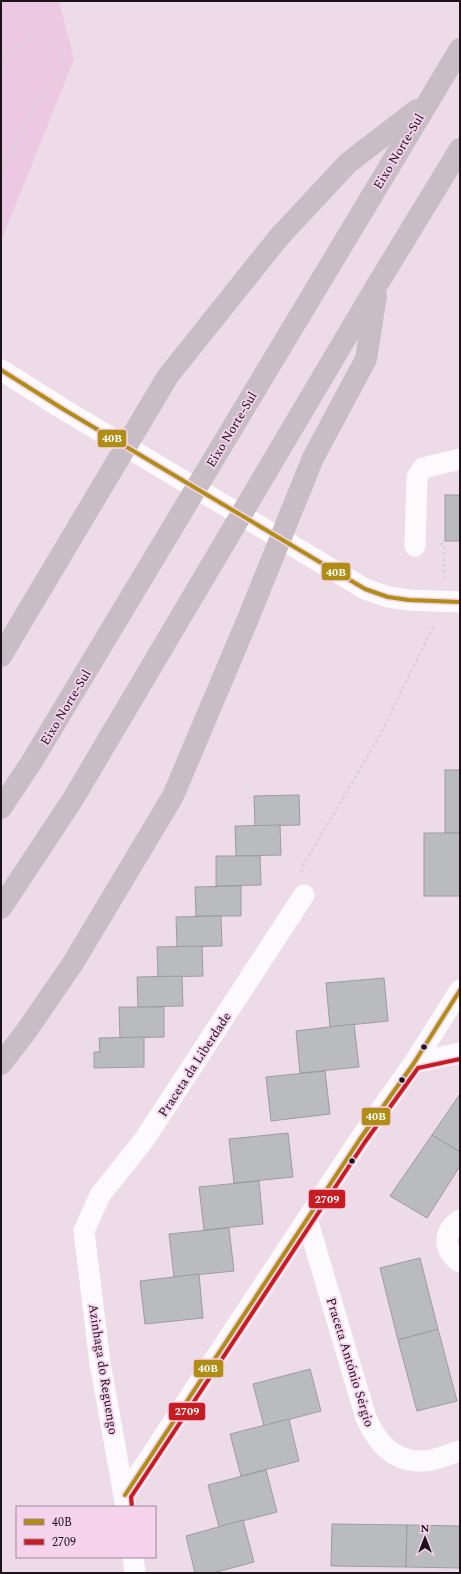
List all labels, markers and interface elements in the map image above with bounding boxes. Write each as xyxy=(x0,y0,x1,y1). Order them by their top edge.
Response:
street label: Eixo Norte-Sul xyxy=(368,110,430,193)
street label: Eixo Norte-Sul xyxy=(201,388,263,471)
line badge: 40B xyxy=(97,429,127,448)
text: 40B xyxy=(102,430,122,447)
line badge: 40B xyxy=(321,562,351,581)
text: 40B xyxy=(326,564,346,581)
street label: Eixo Norte-Sul xyxy=(35,666,97,749)
street label: Praceta da Liberdade xyxy=(153,1008,236,1121)
unlabelled marker xyxy=(419,1042,429,1052)
unlabelled marker xyxy=(397,1075,407,1085)
line badge: 40B xyxy=(361,1107,391,1126)
text: 40B xyxy=(366,1108,386,1125)
unlabelled marker xyxy=(347,1156,357,1166)
line badge: 2709 xyxy=(308,1189,346,1209)
text: 2709 xyxy=(315,1191,339,1208)
street label: Praceta António Sérgio xyxy=(321,1295,379,1429)
street label: Azinhaga do Reguengo xyxy=(83,1302,123,1436)
line badge: 40B xyxy=(193,1359,224,1378)
text: 40B xyxy=(198,1360,218,1377)
line badge: 2709 xyxy=(168,1402,206,1421)
text: 2709 xyxy=(175,1403,199,1420)
legend xyxy=(16,1506,156,1558)
text: 40B xyxy=(52,1513,72,1532)
north arrow xyxy=(405,1518,445,1558)
text: N xyxy=(421,1520,430,1537)
text: 2709 xyxy=(52,1533,76,1552)

